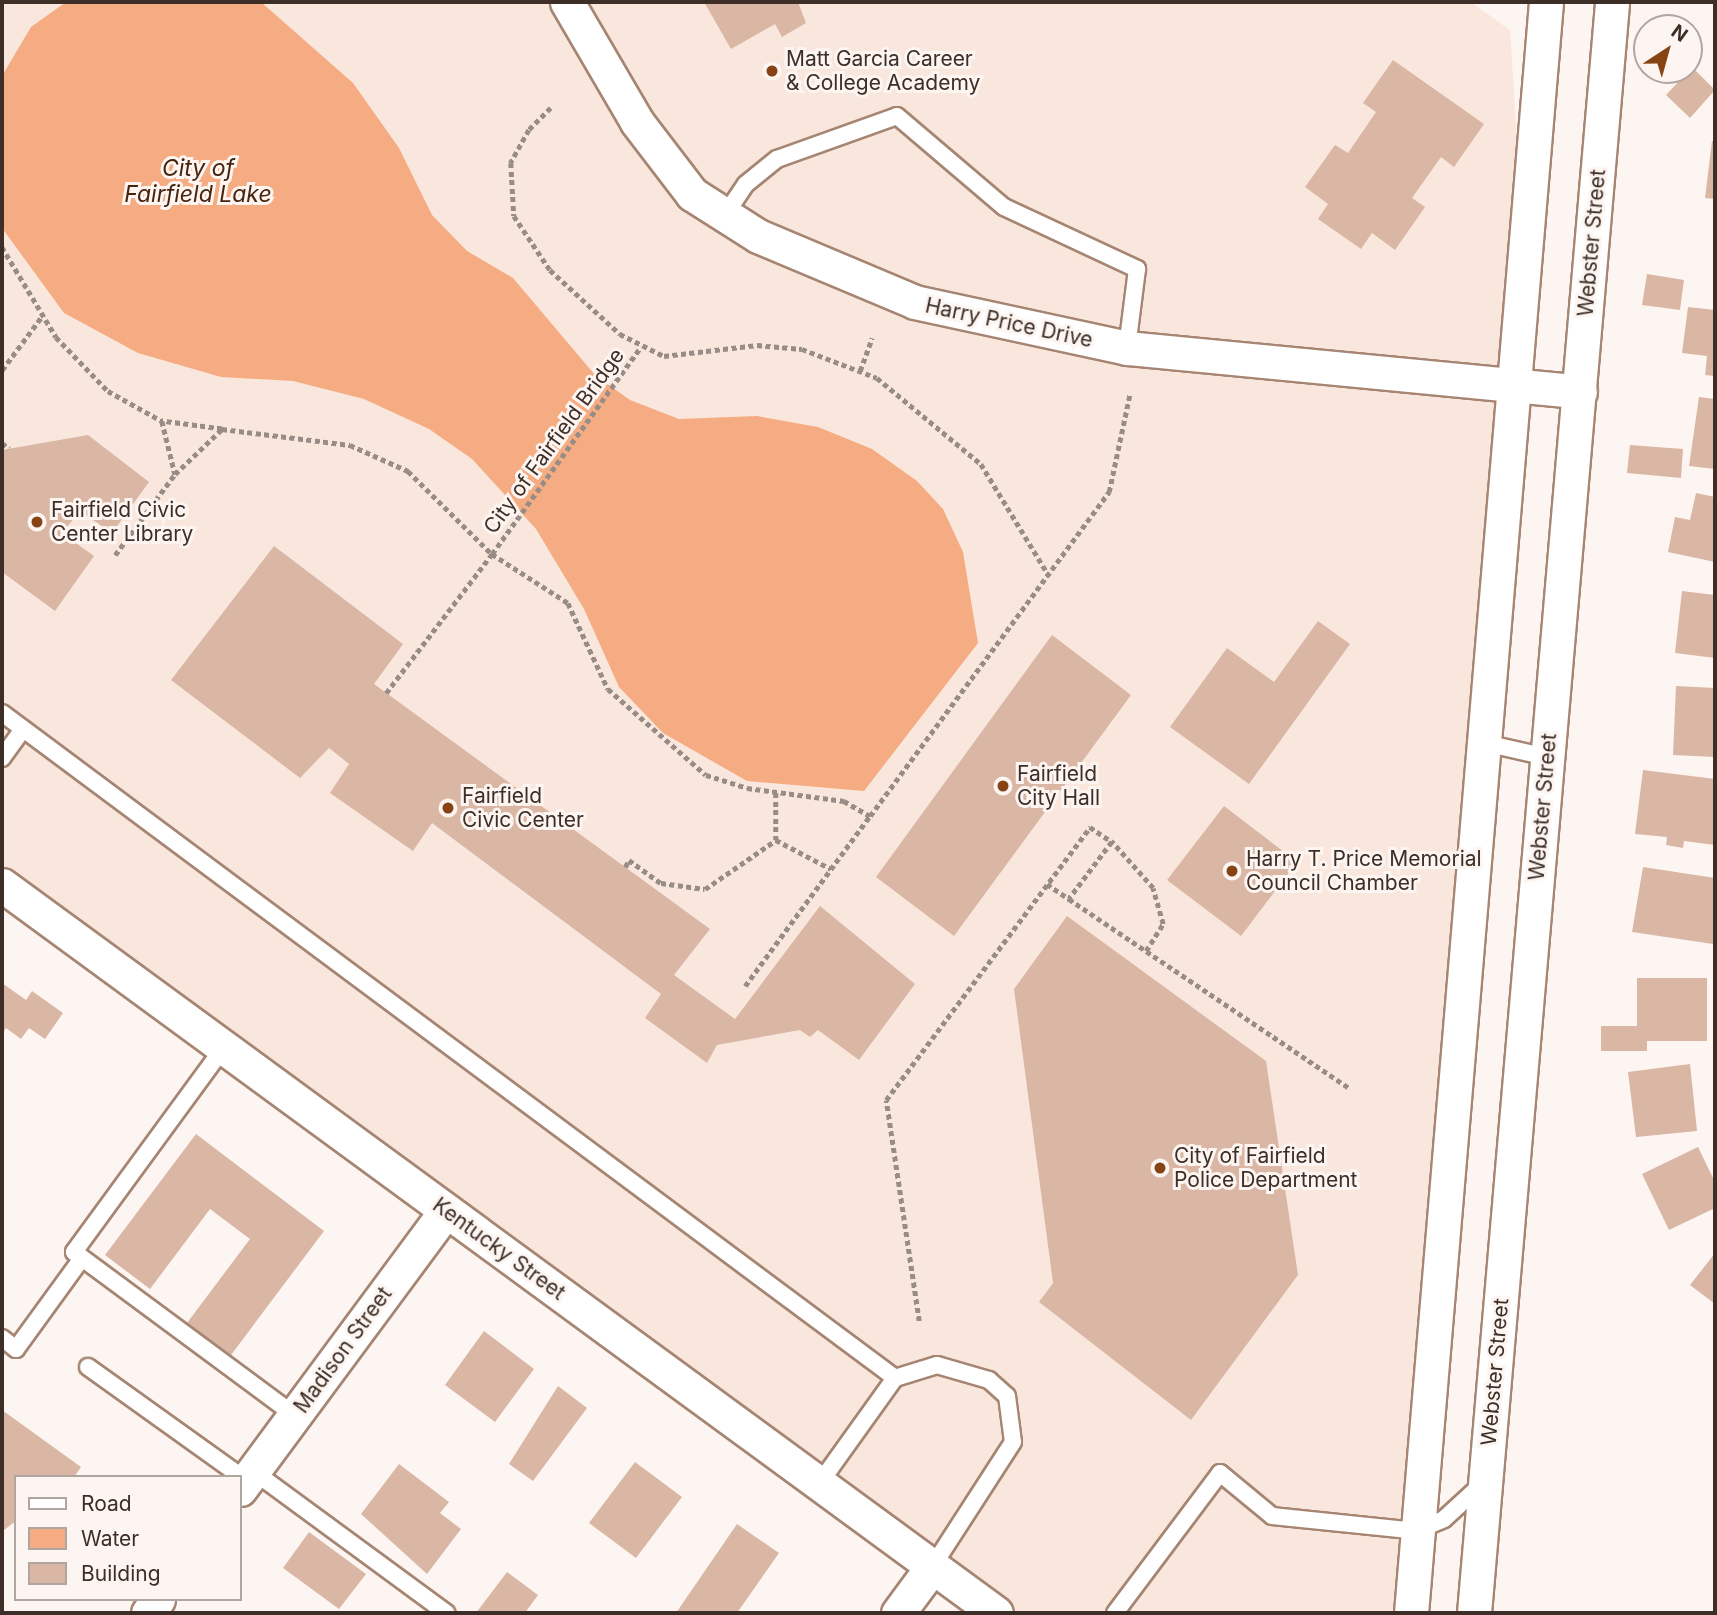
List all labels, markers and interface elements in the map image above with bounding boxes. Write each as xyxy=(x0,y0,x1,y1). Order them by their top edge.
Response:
north arrow xyxy=(1633,14,1703,84)
text: N xyxy=(1667,20,1692,47)
place label: Matt Garcia Career & College Academy xyxy=(786,46,980,96)
marker: Matt Garcia Career & College Academy xyxy=(764,63,780,79)
water label: City of Fairfield Lake xyxy=(124,154,272,208)
street label: Webster Street xyxy=(1573,168,1611,318)
street label: Harry Price Drive xyxy=(923,293,1095,353)
street label: City of Fairfield Bridge xyxy=(478,344,630,538)
place label: Fairfield Civic Center Library xyxy=(51,497,193,547)
marker: Fairfield Civic Center Library xyxy=(29,514,45,530)
street label: Webster Street xyxy=(1524,732,1562,882)
place label: Fairfield City Hall xyxy=(1017,761,1100,811)
marker: Fairfield City Hall xyxy=(995,778,1011,794)
place label: Fairfield Civic Center xyxy=(462,783,584,833)
marker: Fairfield Civic Center xyxy=(440,800,456,816)
place label: Harry T. Price Memorial Council Chamber xyxy=(1246,846,1482,896)
marker: Harry T. Price Memorial Council Chamber xyxy=(1224,863,1240,879)
place label: City of Fairfield Police Department xyxy=(1174,1143,1357,1193)
marker: City of Fairfield Police Department xyxy=(1152,1160,1168,1176)
street label: Kentucky Street xyxy=(428,1192,570,1306)
street label: Madison Street xyxy=(289,1282,397,1418)
street label: Webster Street xyxy=(1476,1297,1514,1447)
legend xyxy=(14,1475,242,1601)
text: Road xyxy=(81,1491,132,1516)
text: Water xyxy=(81,1526,139,1551)
text: Building xyxy=(81,1561,161,1586)

